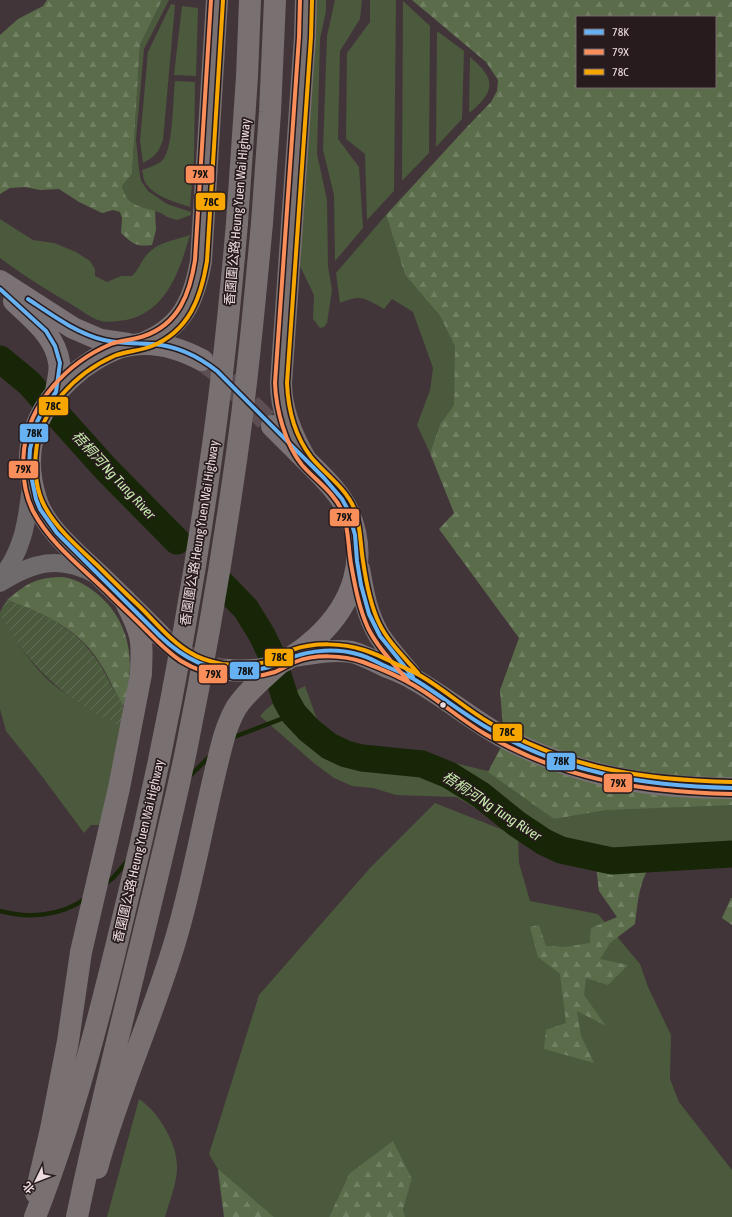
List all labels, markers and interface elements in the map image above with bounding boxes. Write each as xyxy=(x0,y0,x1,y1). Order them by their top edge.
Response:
legend xyxy=(576,16,716,88)
text: 78K xyxy=(612,25,629,39)
text: 79X xyxy=(612,45,629,59)
text: 78C xyxy=(612,65,629,79)
street label: 香園圍公路 Heung Yuen Wai Highway xyxy=(222,117,253,306)
line badge: 79X xyxy=(185,165,215,184)
text: 79X xyxy=(192,168,209,180)
line badge: 78C xyxy=(195,192,226,211)
text: 78C xyxy=(203,196,219,208)
line badge: 78C xyxy=(38,396,69,416)
text: 78C xyxy=(45,400,61,412)
line badge: 78K xyxy=(19,423,49,443)
text: 78K xyxy=(26,427,42,439)
water label: 梧桐河 Ng Tung River xyxy=(69,428,159,523)
street label: 香園圍公路 Heung Yuen Wai Highway xyxy=(177,439,222,627)
line badge: 79X xyxy=(8,460,39,479)
text: 79X xyxy=(15,463,32,475)
line badge: 79X xyxy=(329,508,360,527)
text: 79X xyxy=(336,511,353,523)
line badge: 78C xyxy=(264,648,294,667)
text: 78C xyxy=(271,651,287,663)
line badge: 78K xyxy=(229,661,260,680)
line badge: 79X xyxy=(198,664,228,684)
text: 78K xyxy=(237,665,253,677)
text: 79X xyxy=(205,668,222,680)
unlabelled marker xyxy=(438,700,448,710)
line badge: 78C xyxy=(492,723,523,742)
text: 78C xyxy=(499,726,515,738)
line badge: 78K xyxy=(546,752,576,771)
text: 78K xyxy=(553,755,569,767)
street label: 香園圍公路 Heung Yuen Wai Highway xyxy=(110,757,167,944)
water label: 梧桐河 Ng Tung River xyxy=(440,768,545,844)
line badge: 79X xyxy=(603,773,633,793)
text: 79X xyxy=(610,777,627,789)
north arrow xyxy=(16,1161,56,1201)
text: 北 xyxy=(21,1180,37,1196)

